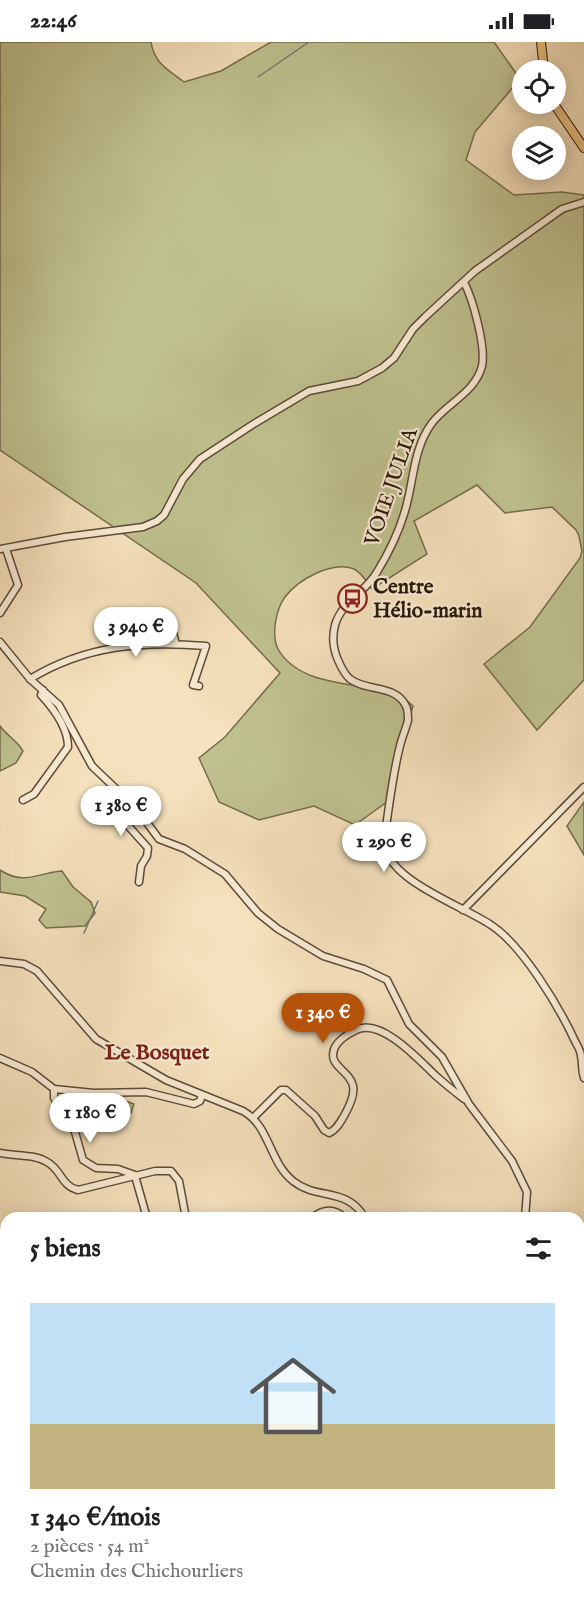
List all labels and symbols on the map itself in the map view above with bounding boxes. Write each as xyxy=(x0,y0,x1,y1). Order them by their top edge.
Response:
street label: VOIE JULIA xyxy=(359,424,425,551)
place label: Centre Hélio-marin xyxy=(373,574,483,625)
bus stop icon: Centre Hélio-marin xyxy=(336,583,368,615)
pin: 3 940 € xyxy=(81,607,191,658)
pin: 1 380 € xyxy=(66,786,176,837)
pin: 1 290 € xyxy=(329,822,439,873)
pin: 1 340 € xyxy=(268,993,378,1044)
district label: Le Bosquet xyxy=(105,1039,210,1067)
pin: 1 180 € xyxy=(35,1093,145,1144)

